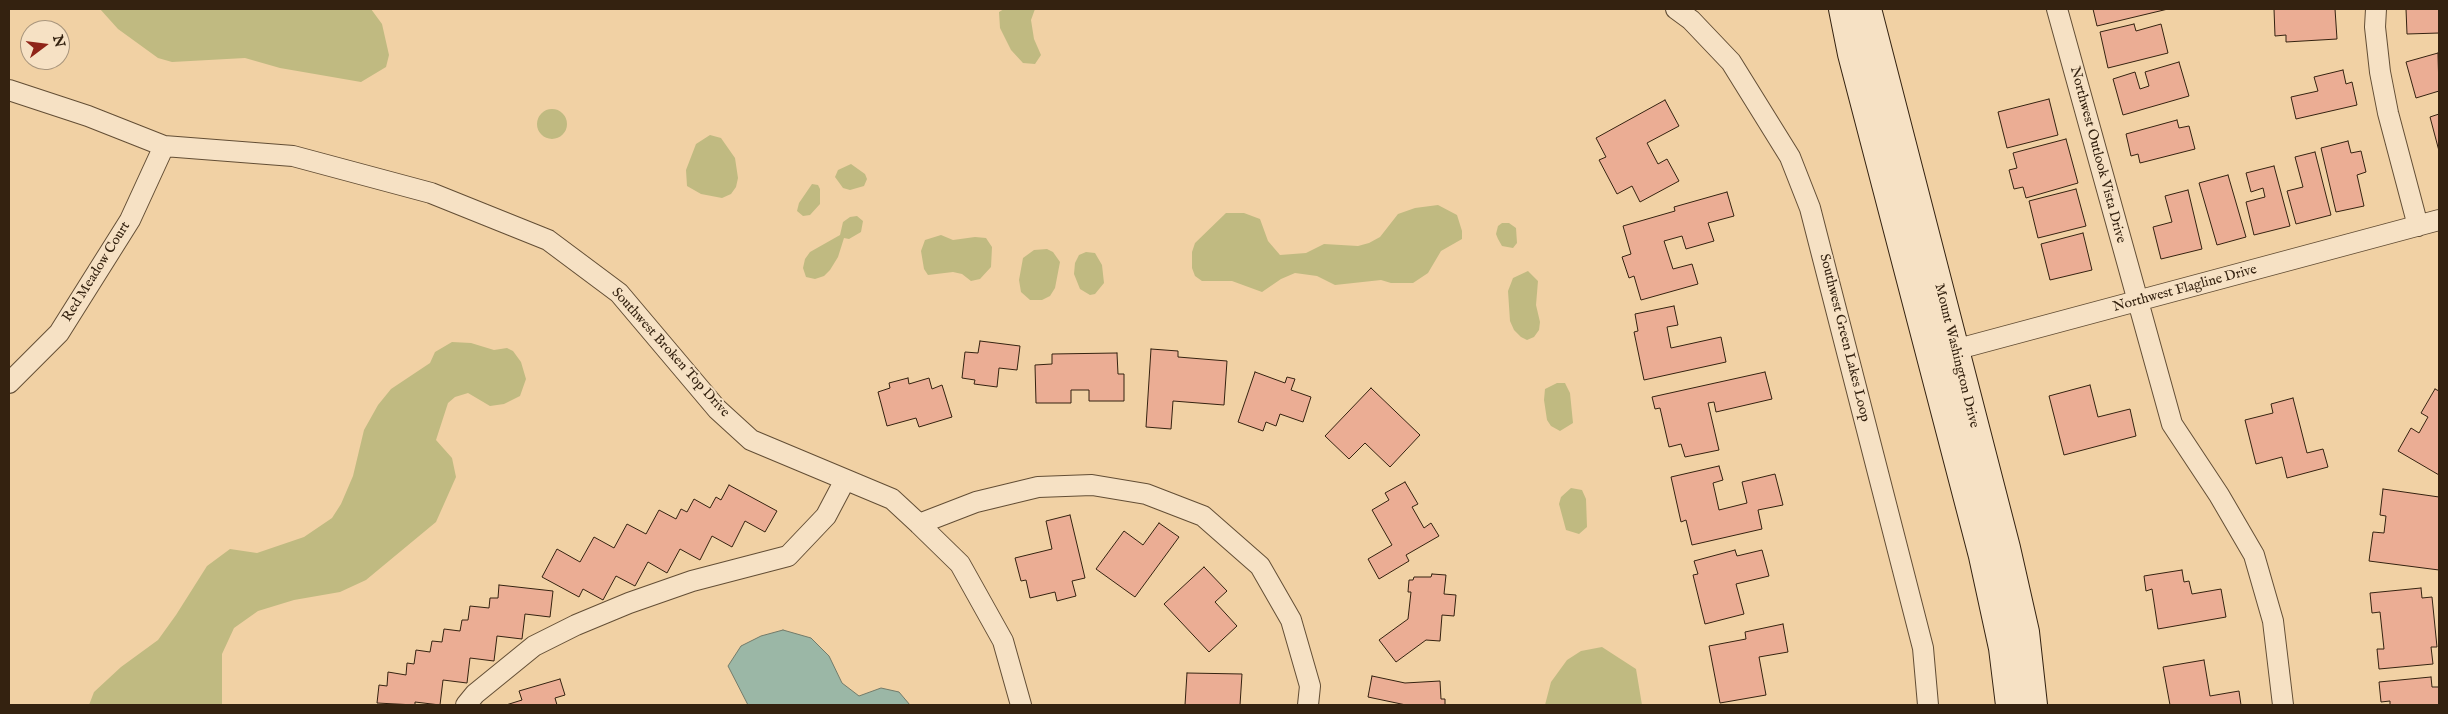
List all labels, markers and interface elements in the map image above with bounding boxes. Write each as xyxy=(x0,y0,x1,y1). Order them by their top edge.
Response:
north arrow xyxy=(20,20,70,70)
text: N xyxy=(48,33,69,50)
street label: Northwest Outlook Vista Drive xyxy=(2065,65,2129,245)
street label: Red Meadow Court xyxy=(59,219,135,325)
street label: Southwest Green Lakes Loop xyxy=(1815,252,1873,424)
street label: Northwest Flagline Drive xyxy=(2111,262,2259,316)
street label: Mount Washington Drive xyxy=(1930,282,1982,430)
street label: Southwest Broken Top Drive xyxy=(607,285,733,421)

